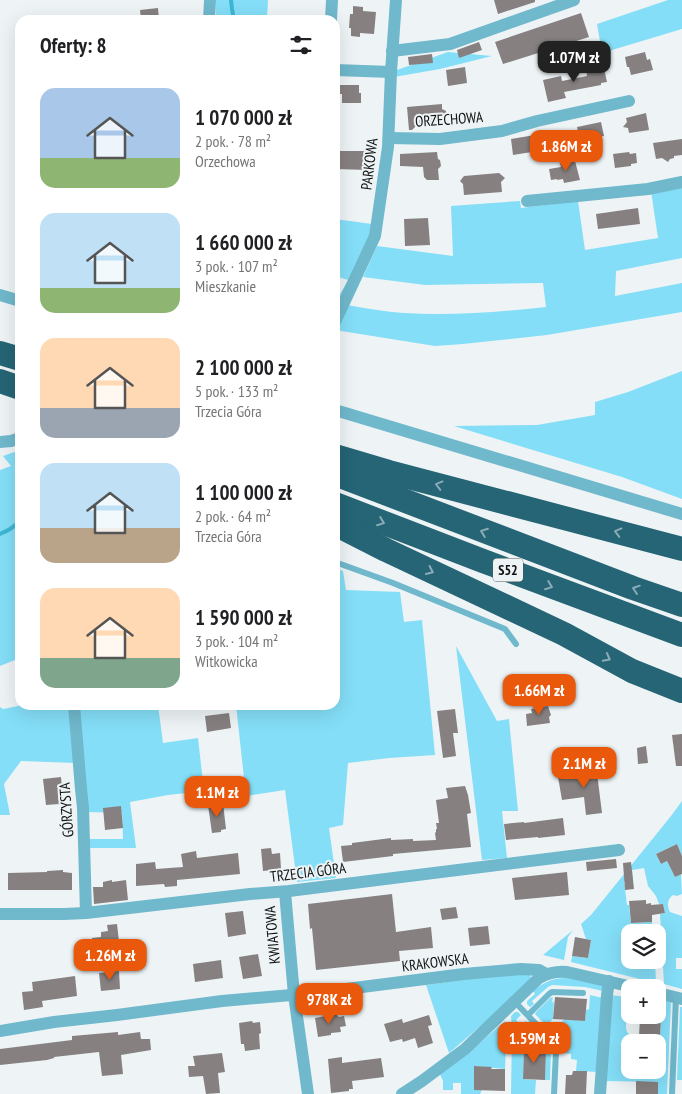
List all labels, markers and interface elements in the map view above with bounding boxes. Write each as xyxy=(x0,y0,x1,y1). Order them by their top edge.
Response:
icon: filters xyxy=(287,31,315,59)
text: Oferty: 8 xyxy=(40,32,107,59)
pin: 1.07M zł xyxy=(522,41,626,83)
text: 1.07M zł xyxy=(549,47,599,67)
text: 1 070 000 zł xyxy=(195,104,292,131)
street label: ORZECHOWA xyxy=(414,107,484,131)
icon: home xyxy=(80,108,140,168)
pin: 1.86M zł xyxy=(514,130,618,172)
text: 2 pok. · 78 m² xyxy=(195,131,271,151)
street label: PARKOWA xyxy=(356,136,382,191)
text: 1.86M zł xyxy=(541,136,591,156)
text: Orzechowa xyxy=(195,151,256,171)
text: 1 660 000 zł xyxy=(195,229,292,256)
icon: home xyxy=(80,233,140,293)
text: 3 pok. · 107 m² xyxy=(195,256,278,276)
text: Mieszkanie xyxy=(195,276,256,296)
text: 2 100 000 zł xyxy=(195,354,292,381)
icon: home xyxy=(80,358,140,418)
text: 5 pok. · 133 m² xyxy=(195,381,278,401)
text: Trzecia Góra xyxy=(195,401,262,421)
text: 1 100 000 zł xyxy=(195,479,292,506)
one-way arrow xyxy=(434,480,443,491)
icon: home xyxy=(80,483,140,543)
text: 2 pok. · 64 m² xyxy=(195,506,271,526)
one-way arrow xyxy=(376,516,384,526)
text: Trzecia Góra xyxy=(195,526,262,546)
one-way arrow xyxy=(614,527,622,538)
one-way arrow xyxy=(480,528,489,538)
road number: S52 xyxy=(493,558,523,582)
one-way arrow xyxy=(425,564,434,575)
one-way arrow xyxy=(544,580,553,590)
one-way arrow xyxy=(632,585,641,595)
text: 1 590 000 zł xyxy=(195,604,292,631)
icon: home xyxy=(80,608,140,668)
text: 3 pok. · 104 m² xyxy=(195,631,278,651)
text: Witkowicka xyxy=(195,651,258,671)
one-way arrow xyxy=(602,651,611,661)
pin: 1.66M zł xyxy=(487,674,591,716)
text: 1.66M zł xyxy=(514,680,564,700)
pin: 2.1M zł xyxy=(538,746,630,789)
text: 2.1M zł xyxy=(563,753,605,773)
pin: 1.1M zł xyxy=(171,776,263,818)
street label: GÓRZYSTA xyxy=(55,781,77,838)
text: 1.1M zł xyxy=(196,782,238,802)
street label: TRZECIA GÓRA xyxy=(269,858,348,886)
street label: KWIATOWA xyxy=(260,904,284,965)
map controls xyxy=(621,924,666,1079)
button: layers xyxy=(621,924,666,969)
pin: 1.26M zł xyxy=(58,938,162,981)
text: 1.26M zł xyxy=(85,945,135,965)
street label: KRAKOWSKA xyxy=(401,948,470,976)
button: + xyxy=(621,979,666,1024)
pin: 978K zł xyxy=(283,982,375,1025)
text: 978K zł xyxy=(307,989,351,1009)
pin: 1.59M zł xyxy=(482,1022,586,1064)
text: 1.59M zł xyxy=(509,1028,559,1048)
button: − xyxy=(621,1034,666,1079)

